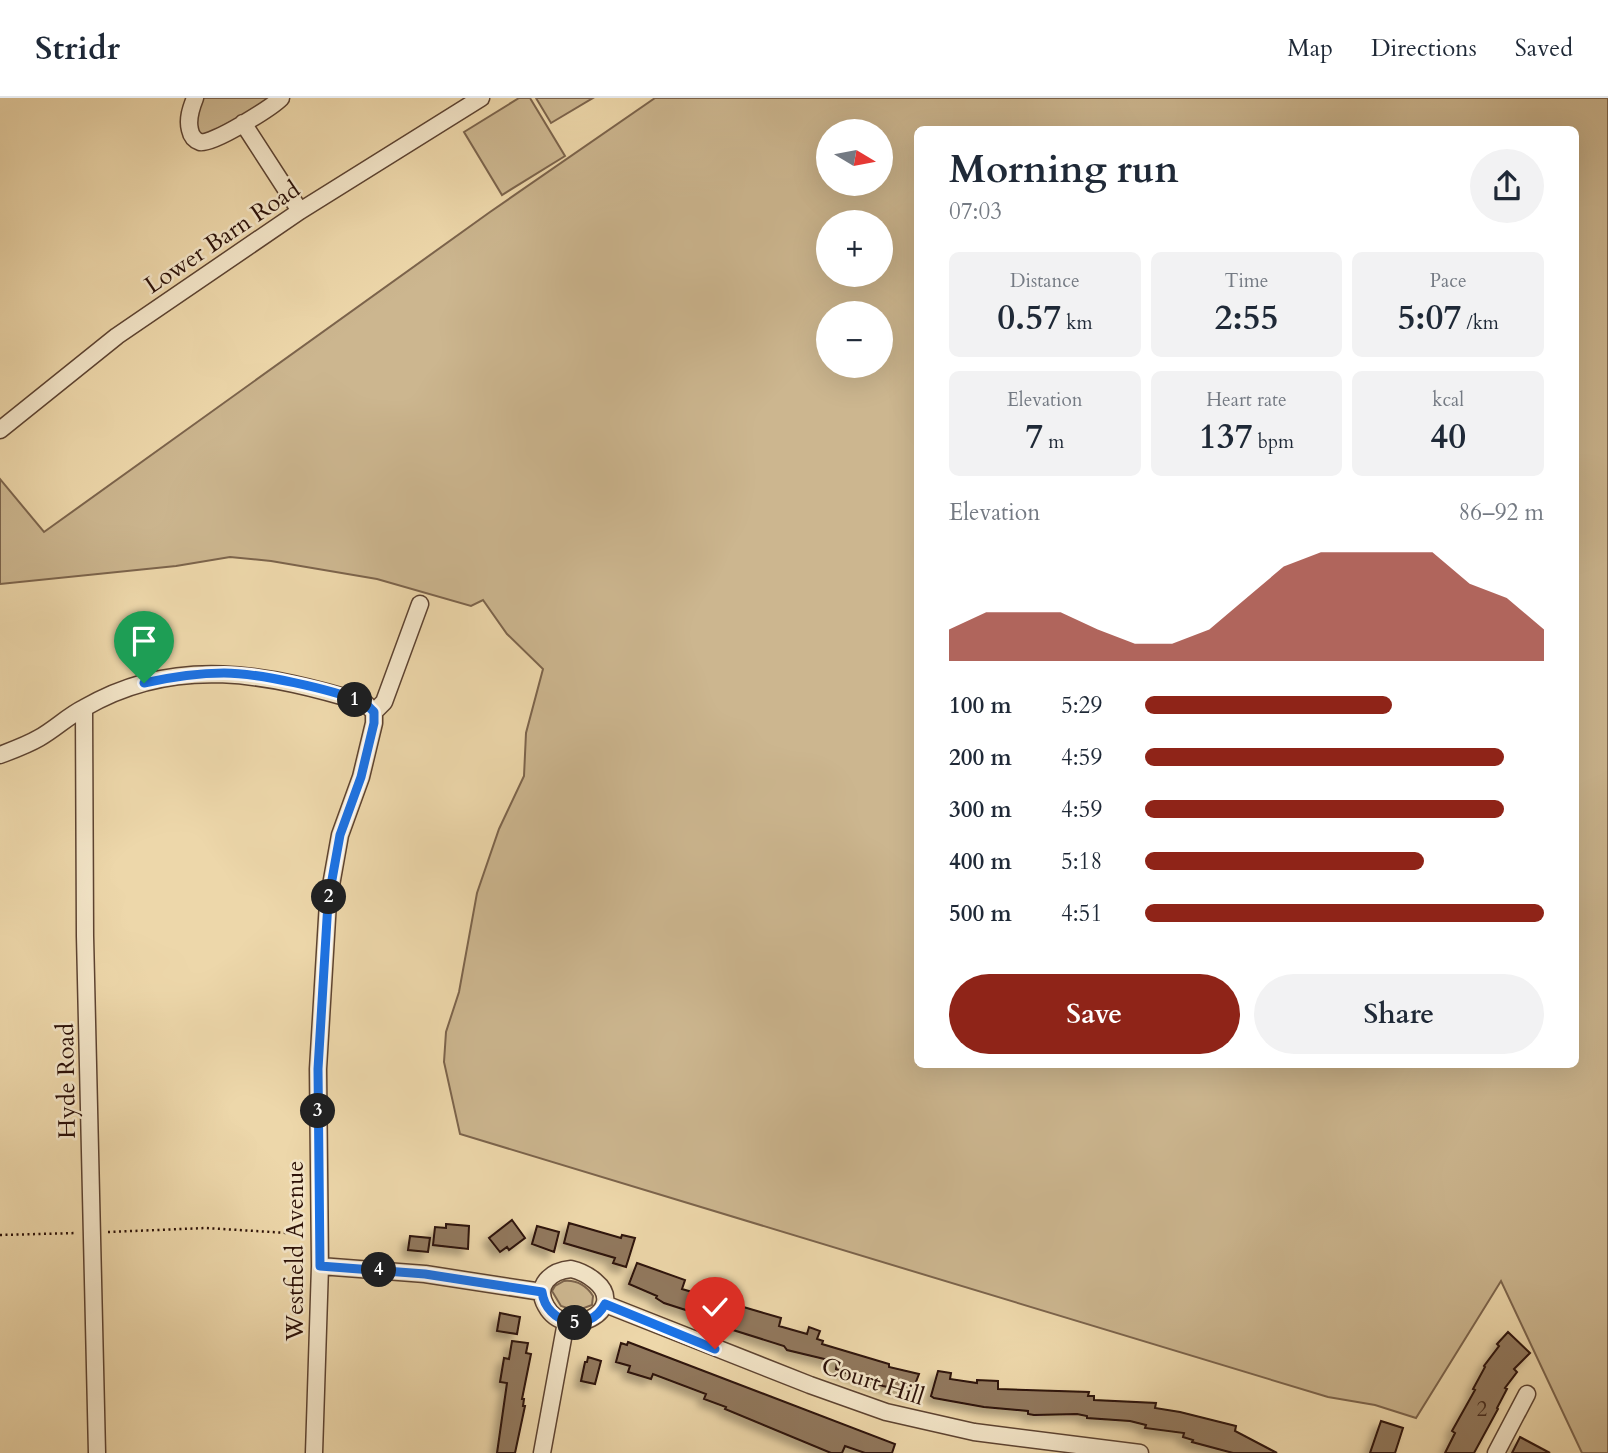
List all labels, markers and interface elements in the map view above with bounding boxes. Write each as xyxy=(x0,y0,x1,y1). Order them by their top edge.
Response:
text: Stridr xyxy=(35,26,120,71)
text: Map xyxy=(1287,32,1333,65)
text: Directions xyxy=(1371,32,1477,65)
text: Saved xyxy=(1515,32,1573,65)
north arrow xyxy=(816,119,892,196)
map controls xyxy=(816,119,893,378)
text: Morning run xyxy=(949,144,1179,196)
button: share xyxy=(1470,149,1544,223)
street label: Lower Barn Road xyxy=(138,173,307,302)
text: 07:03 xyxy=(949,196,1002,227)
button: + xyxy=(816,210,893,287)
text: Distance xyxy=(1010,268,1080,294)
text: Time xyxy=(1225,268,1268,294)
text: Pace xyxy=(1430,268,1467,294)
text: 0.57 xyxy=(997,294,1061,342)
text: 2:55 xyxy=(1215,294,1278,342)
text: 5:07 xyxy=(1397,294,1461,342)
button: − xyxy=(816,301,893,378)
text: km xyxy=(1061,310,1092,336)
text: /km xyxy=(1461,310,1499,336)
text: Elevation xyxy=(1007,387,1083,413)
text: Heart rate xyxy=(1206,387,1287,413)
text: kcal xyxy=(1432,387,1464,413)
text: 7 xyxy=(1025,413,1043,461)
text: 137 xyxy=(1199,413,1253,461)
text: 40 xyxy=(1430,413,1466,461)
text: m xyxy=(1043,429,1064,455)
text: bpm xyxy=(1253,429,1294,455)
text: Elevation xyxy=(949,497,1040,528)
text: 86–92 m xyxy=(1459,497,1544,528)
pin xyxy=(114,611,174,683)
icon: arrive xyxy=(125,622,163,660)
pin: 1 xyxy=(338,682,372,718)
text: 1 xyxy=(350,686,359,712)
text: 100 m xyxy=(949,690,1012,721)
text: 5:29 xyxy=(1061,690,1102,721)
text: 200 m xyxy=(949,742,1012,773)
text: 4:59 xyxy=(1061,742,1102,773)
text: 300 m xyxy=(949,794,1012,825)
text: 4:59 xyxy=(1061,794,1102,825)
text: 400 m xyxy=(949,846,1012,877)
text: 5:18 xyxy=(1061,846,1102,877)
pin: 2 xyxy=(312,880,346,914)
text: 2 xyxy=(324,883,333,909)
text: 500 m xyxy=(949,898,1012,929)
text: 4:51 xyxy=(1061,898,1102,929)
button: Save xyxy=(949,974,1240,1054)
button: Share xyxy=(1254,974,1544,1054)
street label: Hyde Road xyxy=(49,1023,84,1139)
pin: 3 xyxy=(300,1094,336,1128)
text: 3 xyxy=(313,1097,322,1123)
street label: Westfield Avenue xyxy=(279,1161,312,1342)
pin: 4 xyxy=(362,1252,396,1288)
text: 4 xyxy=(374,1256,383,1282)
pin xyxy=(685,1277,745,1349)
icon: check xyxy=(696,1288,734,1326)
pin: 5 xyxy=(558,1306,592,1340)
text: 5 xyxy=(570,1309,579,1335)
street label: Court Hill xyxy=(817,1349,928,1414)
house number: 2 xyxy=(1477,1395,1488,1424)

